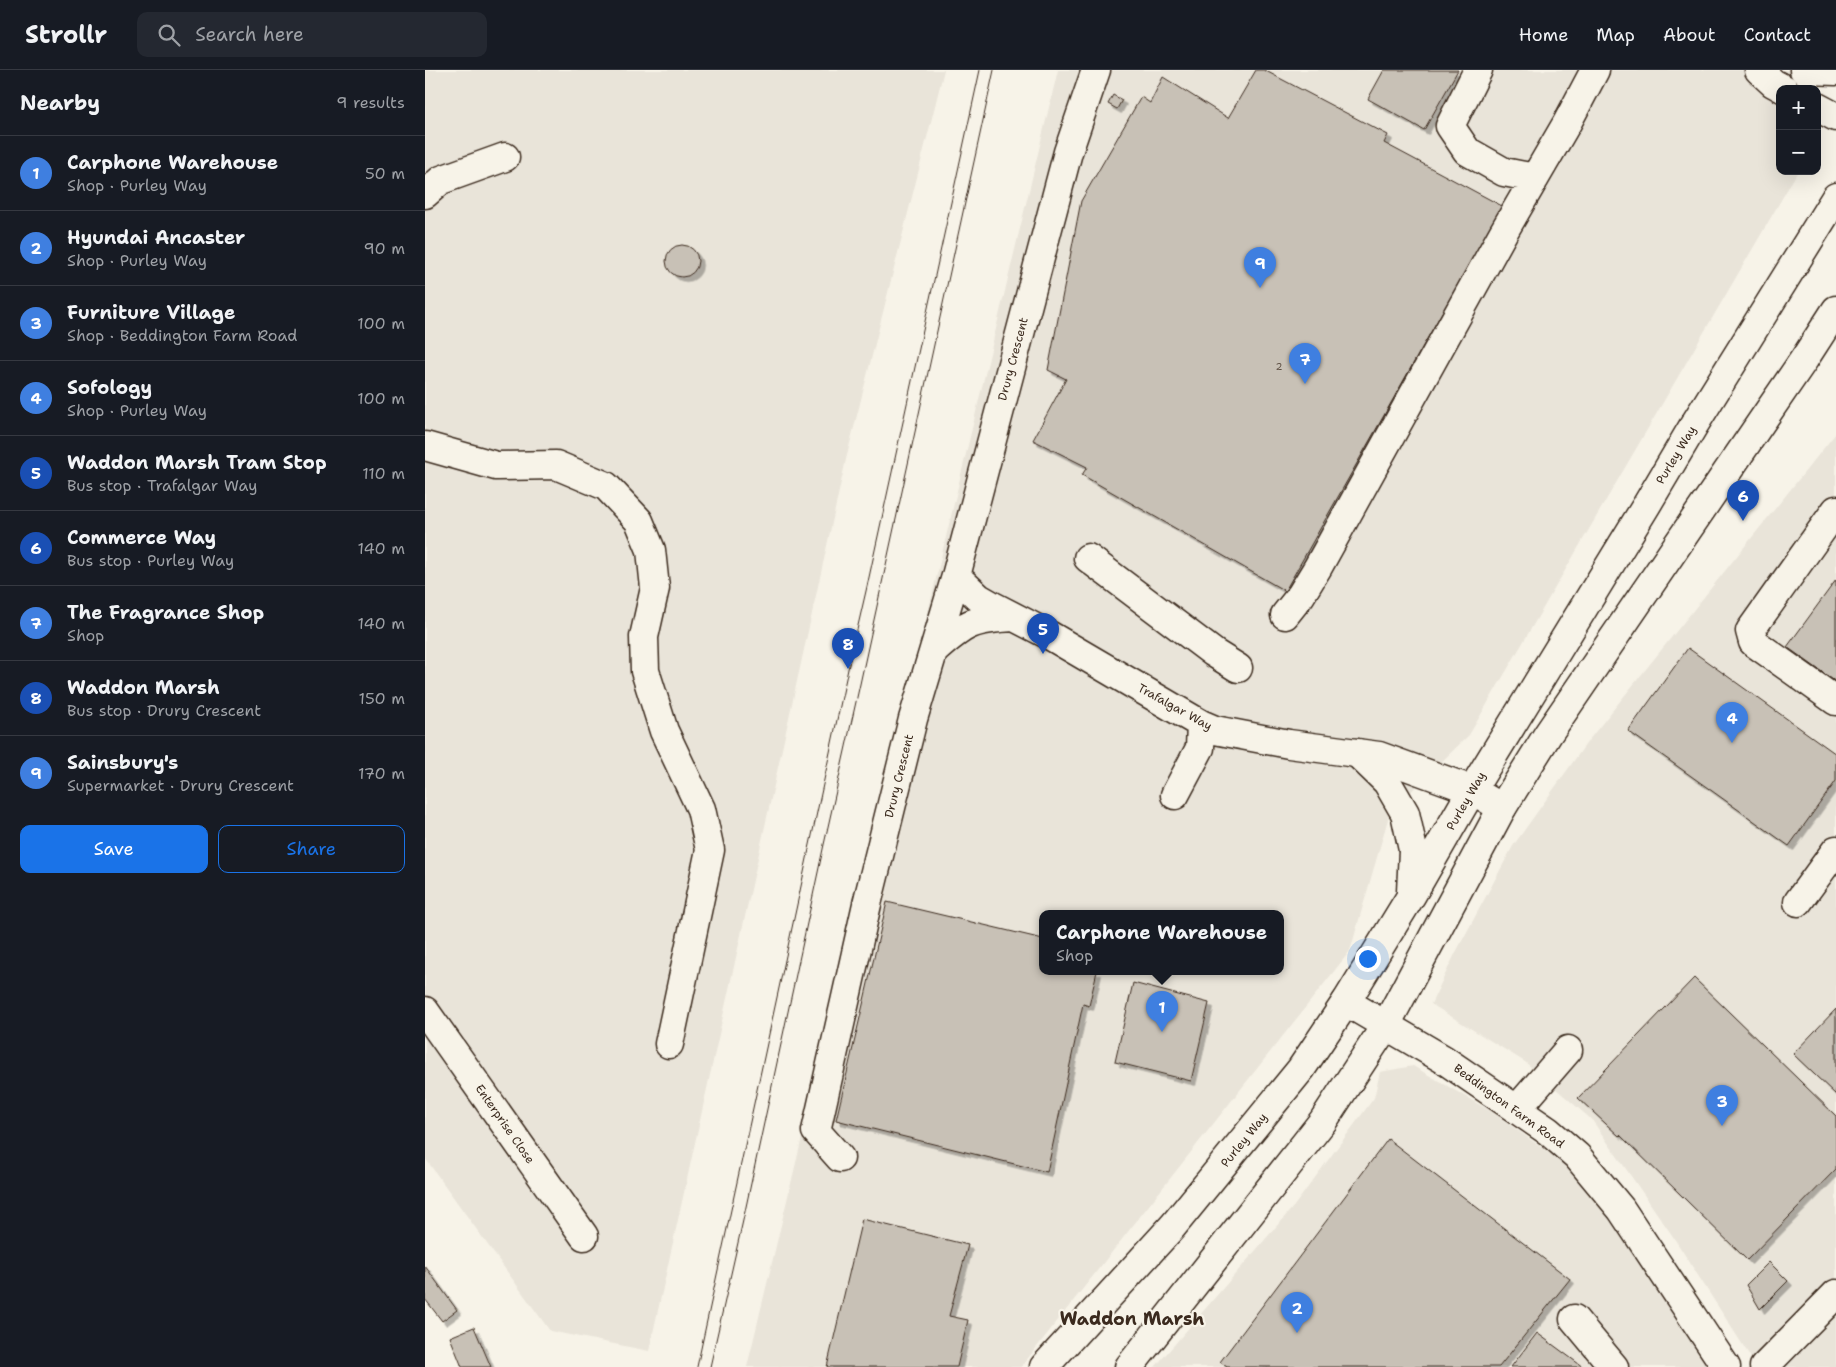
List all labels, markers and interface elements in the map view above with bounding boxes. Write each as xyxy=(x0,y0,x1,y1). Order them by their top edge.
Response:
search box xyxy=(137,12,487,57)
text: Strollr xyxy=(25,19,107,51)
icon: search xyxy=(155,21,183,49)
text: Search here xyxy=(195,22,304,47)
text: Home xyxy=(1519,23,1568,47)
text: Map xyxy=(1596,23,1635,47)
text: About xyxy=(1663,23,1716,47)
text: Contact xyxy=(1744,23,1811,47)
map controls xyxy=(1776,85,1821,175)
button: + xyxy=(1776,85,1821,130)
text: Nearby xyxy=(20,89,100,117)
text: 9 results xyxy=(336,92,405,113)
button: − xyxy=(1776,130,1821,175)
text: Carphone Warehouse xyxy=(67,150,278,175)
text: 1 xyxy=(32,163,40,184)
text: 50 m xyxy=(365,163,405,184)
text: Shop · Purley Way xyxy=(67,175,207,196)
text: Hyundai Ancaster xyxy=(67,225,245,250)
text: 2 xyxy=(30,238,42,259)
text: 90 m xyxy=(364,238,405,259)
pin: 9 xyxy=(1244,247,1276,288)
text: Shop · Purley Way xyxy=(67,250,207,271)
text: Furniture Village xyxy=(67,300,235,325)
text: 3 xyxy=(30,313,42,334)
text: 100 m xyxy=(357,313,405,334)
street label: Drury Crescent xyxy=(994,316,1032,402)
text: Shop · Beddington Farm Road xyxy=(67,325,297,346)
pin: 7 xyxy=(1289,343,1321,384)
house number: 2 xyxy=(1276,360,1283,373)
text: Sofology xyxy=(67,375,152,400)
text: 4 xyxy=(30,388,42,409)
text: 100 m xyxy=(357,388,405,409)
text: Shop · Purley Way xyxy=(67,400,207,421)
street label: Purley Way xyxy=(1652,423,1700,487)
text: Waddon Marsh Tram Stop xyxy=(67,450,327,475)
text: 5 xyxy=(31,463,41,484)
text: 110 m xyxy=(362,463,405,484)
text: Bus stop · Trafalgar Way xyxy=(67,475,257,496)
pin: 6 xyxy=(1727,480,1759,521)
text: Commerce Way xyxy=(67,525,216,550)
text: 6 xyxy=(30,538,42,559)
text: 140 m xyxy=(358,538,405,559)
text: Bus stop · Purley Way xyxy=(67,550,234,571)
text: The Fragrance Shop xyxy=(67,600,264,625)
text: 7 xyxy=(30,613,42,634)
text: 140 m xyxy=(358,613,405,634)
pin: 5 xyxy=(1027,613,1059,654)
text: Shop xyxy=(67,625,104,646)
pin: 8 xyxy=(832,628,864,669)
text: Waddon Marsh xyxy=(67,675,220,700)
street label: Trafalgar Way xyxy=(1135,680,1215,734)
text: 8 xyxy=(30,688,42,709)
text: 150 m xyxy=(358,688,405,709)
text: Bus stop · Drury Crescent xyxy=(67,700,261,721)
pin: 4 xyxy=(1716,702,1748,743)
street label: Drury Crescent xyxy=(881,733,917,819)
text: Sainsbury's xyxy=(67,750,178,775)
text: 9 xyxy=(30,763,42,784)
text: 170 m xyxy=(358,763,405,784)
street label: Purley Way xyxy=(1443,769,1489,833)
text: Supermarket · Drury Crescent xyxy=(67,775,294,796)
button: Save xyxy=(20,825,208,873)
button: Share xyxy=(218,825,405,873)
popup xyxy=(1039,910,1284,975)
text: Carphone Warehouse xyxy=(1056,920,1267,945)
text: Shop xyxy=(1056,945,1093,966)
your location xyxy=(1355,946,1381,972)
pin: 1 xyxy=(1146,991,1178,1032)
street label: Beddington Farm Road xyxy=(1450,1060,1568,1152)
street label: Enterprise Close xyxy=(472,1081,538,1167)
pin: 3 xyxy=(1706,1085,1738,1126)
street label: Purley Way xyxy=(1217,1109,1271,1170)
pin: 2 xyxy=(1281,1292,1313,1333)
district label: Waddon Marsh xyxy=(1060,1307,1204,1331)

